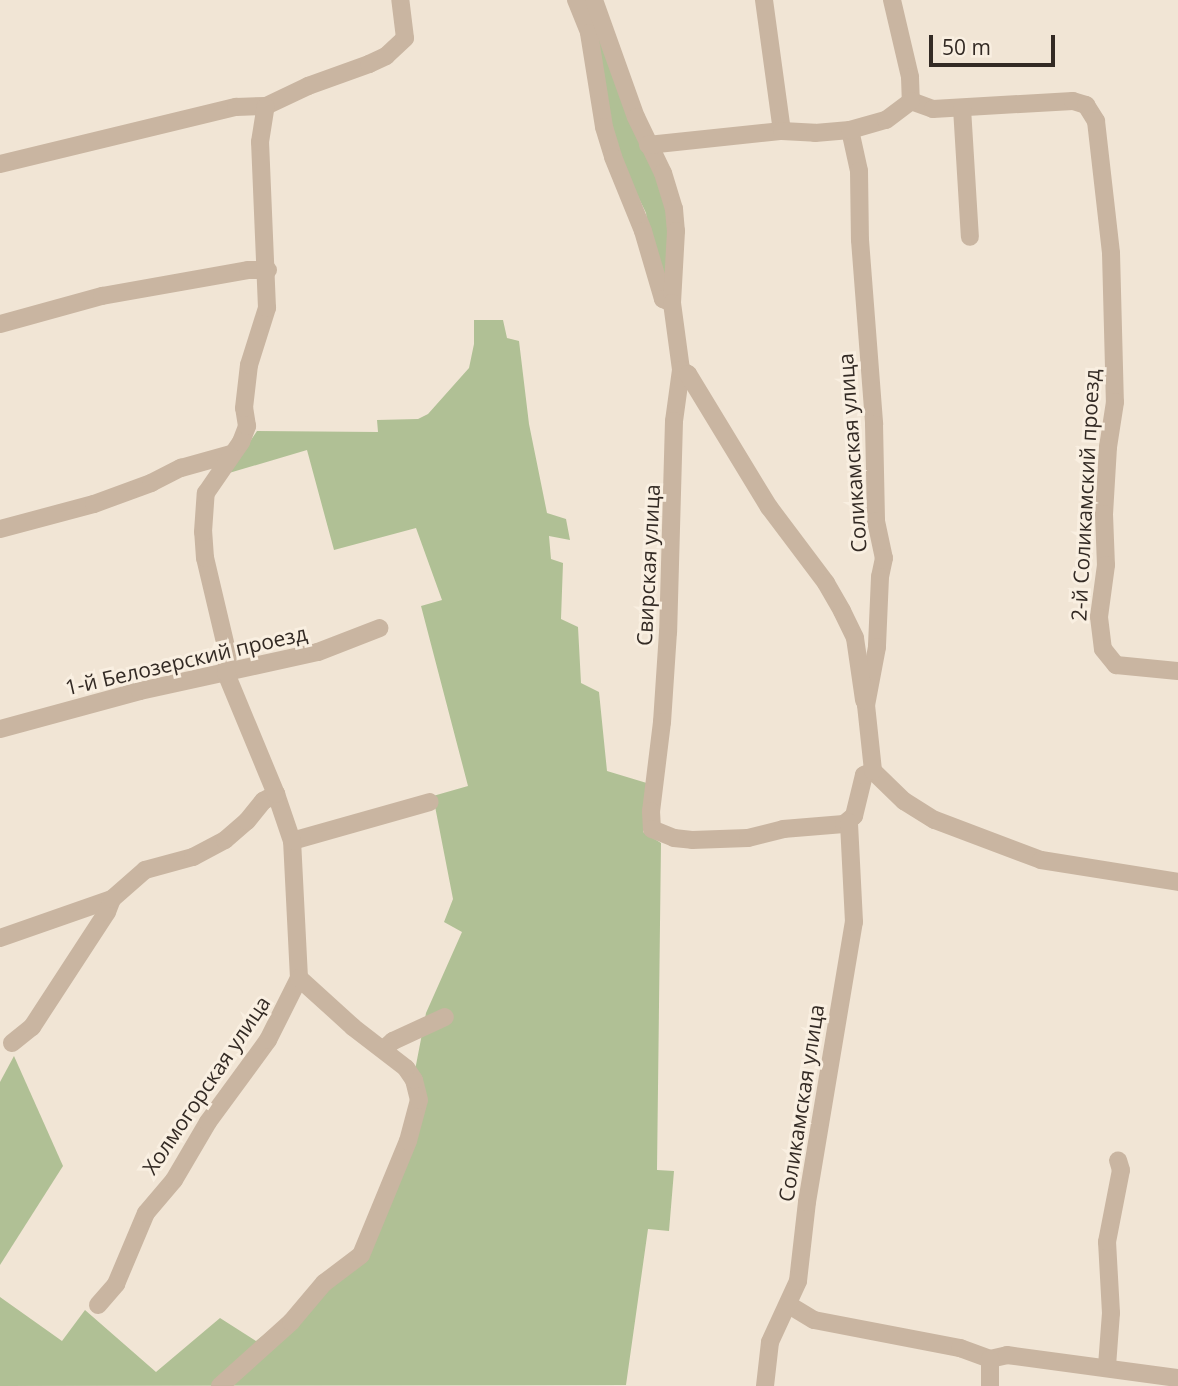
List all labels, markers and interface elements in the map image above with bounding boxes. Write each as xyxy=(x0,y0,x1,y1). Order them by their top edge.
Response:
scale bar xyxy=(933,21,1059,65)
text: 50 m xyxy=(942,33,991,61)
street label: Соликамская улица xyxy=(832,353,872,553)
street label: 2-й Соликамский проезд xyxy=(1066,368,1104,622)
street label: Свирская улица xyxy=(631,484,665,646)
street label: 1-й Белозерский проезд xyxy=(63,620,309,700)
street label: Холмогорская улица xyxy=(137,991,275,1179)
street label: Соликамская улица xyxy=(773,1003,829,1203)

